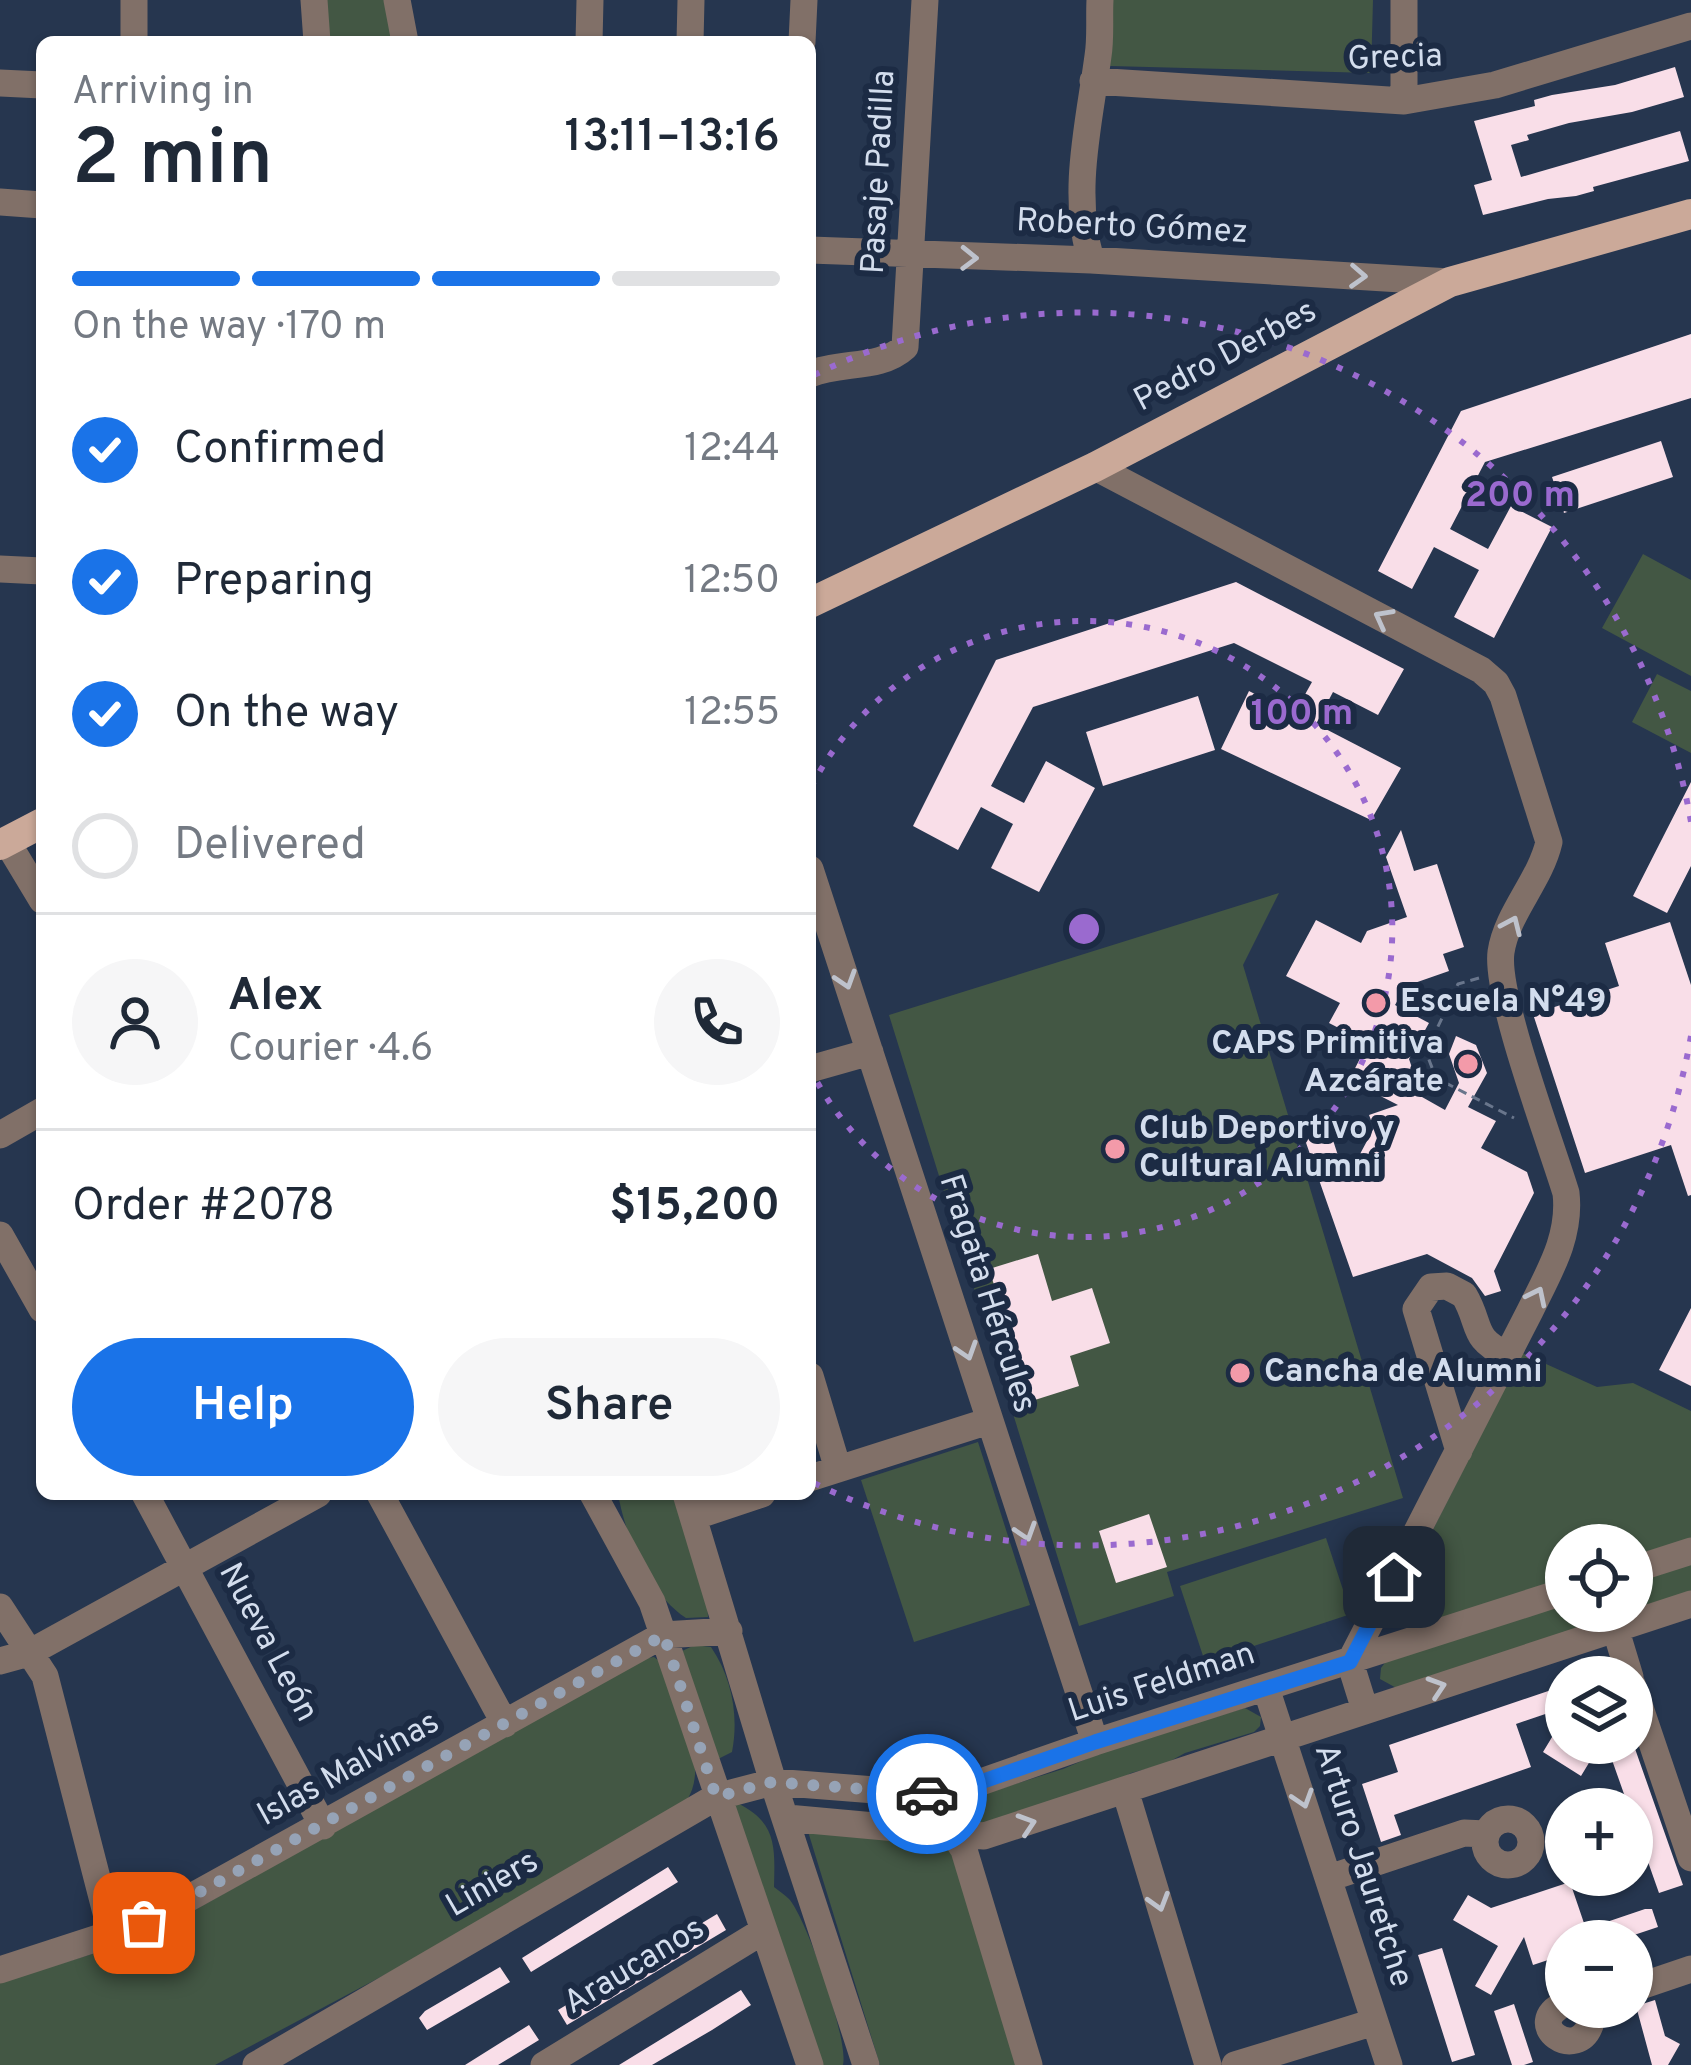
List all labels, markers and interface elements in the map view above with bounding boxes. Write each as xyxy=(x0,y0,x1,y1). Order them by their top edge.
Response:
street label: Grecia xyxy=(1347,36,1443,82)
text: Arriving in xyxy=(72,69,254,118)
street label: Pasaje Padilla xyxy=(854,69,906,275)
text: 13:11–13:16 xyxy=(565,110,780,167)
text: 2 min xyxy=(72,113,273,212)
street label: Roberto Gómez xyxy=(1015,201,1249,255)
one-way arrow xyxy=(960,244,979,270)
one-way arrow xyxy=(1349,263,1368,289)
street label: Pedro Derbes xyxy=(1127,291,1325,423)
text: On the way · 170 m xyxy=(72,304,386,353)
icon: check xyxy=(72,417,138,483)
text: Confirmed xyxy=(174,422,386,479)
text: 12:44 xyxy=(684,426,780,475)
text: 200 m xyxy=(1465,474,1575,520)
icon: check xyxy=(72,549,138,615)
text: Preparing xyxy=(174,554,374,611)
text: 12:50 xyxy=(684,558,780,607)
one-way arrow xyxy=(1374,609,1396,632)
icon: check xyxy=(72,681,138,747)
text: On the way xyxy=(174,686,399,743)
text: 12:55 xyxy=(684,690,780,739)
text: 100 m xyxy=(1251,692,1353,738)
text: Delivered xyxy=(174,818,366,875)
centre of rings xyxy=(1063,908,1105,950)
one-way arrow xyxy=(1498,916,1522,937)
button: person xyxy=(72,959,198,1085)
button: phone xyxy=(654,959,780,1085)
text: Alex xyxy=(228,969,323,1026)
one-way arrow xyxy=(831,969,856,990)
place label: Escuela N°49 xyxy=(1400,982,1606,1024)
marker: Escuela N°49 xyxy=(1363,990,1389,1016)
place label: CAPS Primitiva Azcárate xyxy=(1211,1024,1444,1104)
text: Courier · 4.6 xyxy=(228,1026,433,1075)
marker: CAPS Primitiva Azcárate xyxy=(1455,1051,1481,1077)
place label: Club Deportivo y Cultural Alumni xyxy=(1139,1109,1395,1189)
marker: Club Deportivo y Cultural Alumni xyxy=(1102,1136,1128,1162)
street label: Fragata Hércules xyxy=(928,1169,1044,1419)
text: Order #2078 xyxy=(72,1179,335,1236)
text: $15,200 xyxy=(609,1179,780,1236)
one-way arrow xyxy=(1523,1287,1547,1308)
button: Help xyxy=(72,1338,414,1476)
button: Share xyxy=(438,1338,780,1476)
one-way arrow xyxy=(952,1340,977,1361)
place label: Cancha de Alumni xyxy=(1264,1352,1543,1394)
marker: Cancha de Alumni xyxy=(1227,1360,1253,1386)
one-way arrow xyxy=(1012,1521,1037,1542)
map controls xyxy=(1545,1524,1653,2028)
button: locate xyxy=(1545,1524,1653,1632)
pin xyxy=(1343,1526,1445,1628)
icon: home xyxy=(1361,1544,1427,1610)
street label: Nueva León xyxy=(208,1556,326,1730)
street label: Luis Feldman xyxy=(1063,1634,1261,1734)
button: layers xyxy=(1545,1656,1653,1764)
one-way arrow xyxy=(1426,1676,1447,1701)
street label: Islas Malvinas xyxy=(251,1703,447,1837)
courier xyxy=(867,1734,987,1854)
street label: Arturo Jauretche xyxy=(1303,1739,1421,1993)
icon: car xyxy=(894,1761,960,1827)
one-way arrow xyxy=(1288,1788,1313,1809)
button: + xyxy=(1545,1788,1653,1896)
one-way arrow xyxy=(1016,1813,1037,1838)
street label: Liniers xyxy=(439,1842,547,1928)
pin xyxy=(93,1872,195,1974)
icon: bag xyxy=(111,1890,177,1956)
one-way arrow xyxy=(1145,1891,1170,1912)
street label: Araucanos xyxy=(557,1909,713,2025)
button: − xyxy=(1545,1920,1653,2028)

